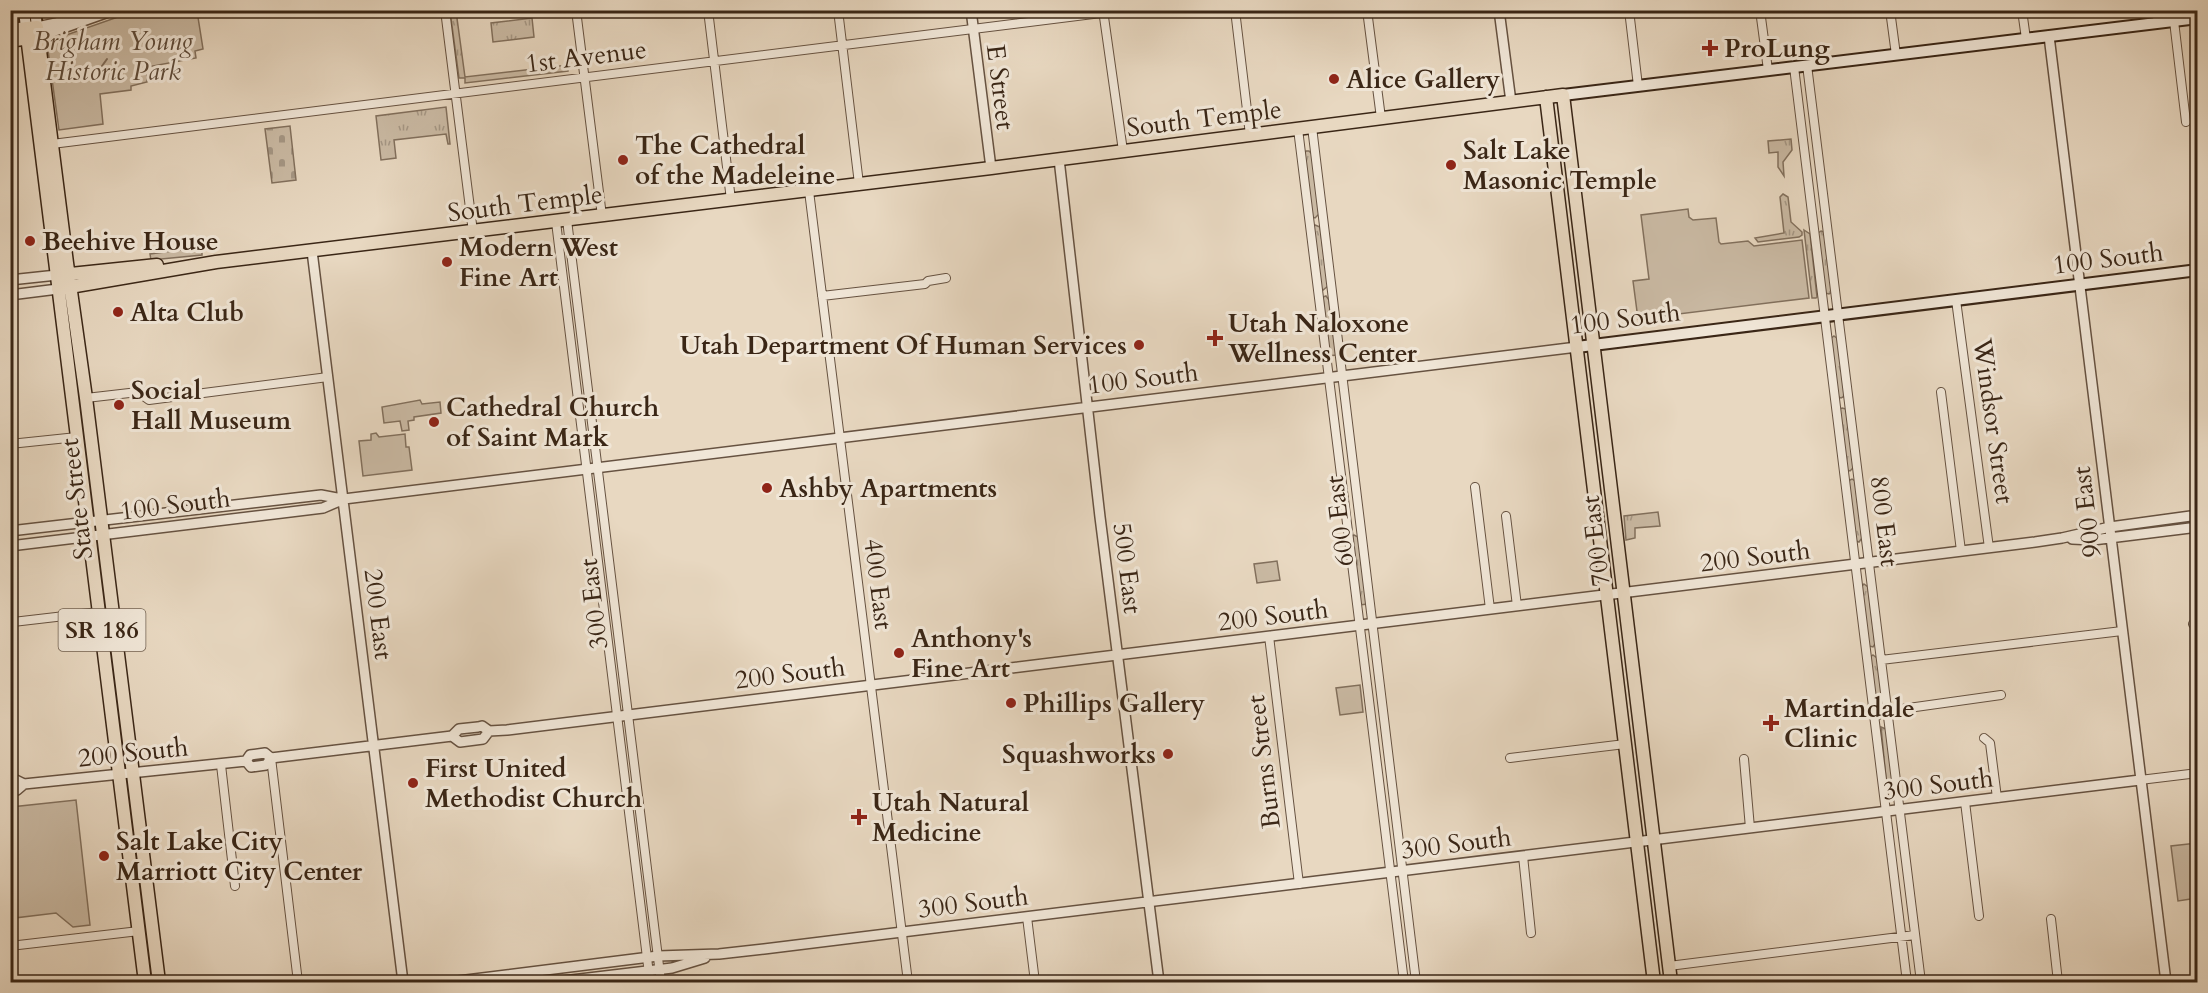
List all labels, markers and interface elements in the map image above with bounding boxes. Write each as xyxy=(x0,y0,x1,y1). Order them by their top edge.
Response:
park label: Brigham Young Historic Park xyxy=(33,24,193,89)
place label: ProLung xyxy=(1724,31,1830,66)
street label: 1st Avenue xyxy=(524,32,649,81)
marker: ProLung xyxy=(1701,39,1719,57)
street label: E Street xyxy=(978,42,1023,132)
place label: Alice Gallery xyxy=(1346,62,1500,97)
marker: Alice Gallery xyxy=(1327,72,1341,86)
street label: South Temple xyxy=(1125,92,1284,145)
place label: The Cathedral of the Madeleine xyxy=(635,128,835,193)
place label: Salt Lake Masonic Temple xyxy=(1463,133,1657,198)
marker: The Cathedral of the Madeleine xyxy=(616,153,630,167)
marker: Salt Lake Masonic Temple xyxy=(1444,158,1458,172)
street label: South Temple xyxy=(446,177,605,230)
place label: Beehive House xyxy=(42,224,219,259)
place label: Modern West Fine Art xyxy=(459,230,618,295)
marker: Beehive House xyxy=(23,234,37,248)
street label: 100 South xyxy=(2051,234,2165,283)
marker: Modern West Fine Art xyxy=(440,255,454,269)
street label: 100 South xyxy=(1568,294,1682,343)
place label: Alta Club xyxy=(130,295,244,330)
marker: Alta Club xyxy=(111,305,125,319)
place label: Utah Naloxone Wellness Center xyxy=(1227,306,1417,371)
place label: Utah Department Of Human Services xyxy=(680,328,1127,363)
marker: Utah Naloxone Wellness Center xyxy=(1206,329,1224,347)
street label: Windsor Street xyxy=(1964,335,2022,506)
marker: Utah Department Of Human Services xyxy=(1132,338,1146,352)
street label: 100 South xyxy=(1086,354,1200,403)
place label: Social Hall Museum xyxy=(131,373,291,438)
place label: Cathedral Church of Saint Mark xyxy=(446,390,659,455)
marker: Social Hall Museum xyxy=(112,398,126,412)
marker: Cathedral Church of Saint Mark xyxy=(427,415,441,429)
street label: State Street xyxy=(52,436,101,562)
street label: 900 East xyxy=(2064,465,2109,559)
place label: Ashby Apartments xyxy=(779,471,997,506)
street label: 600 East xyxy=(1317,474,1362,568)
street label: 800 East xyxy=(1862,474,1907,568)
street label: 100 South xyxy=(118,480,232,529)
marker: Ashby Apartments xyxy=(760,481,774,495)
street label: 700 East xyxy=(1573,494,1618,588)
street label: 500 East xyxy=(1105,521,1150,615)
street label: 200 South xyxy=(1698,532,1812,581)
street label: 400 East xyxy=(856,537,901,631)
street label: 300 East xyxy=(571,557,616,651)
street label: 200 East xyxy=(356,567,401,661)
street label: 200 South xyxy=(1216,591,1330,640)
road number: SR 186 xyxy=(58,609,146,651)
place label: Anthony's Fine Art xyxy=(911,621,1032,686)
marker: Anthony's Fine Art xyxy=(892,646,906,660)
street label: 200 South xyxy=(733,649,847,698)
place label: Phillips Gallery xyxy=(1023,686,1205,721)
place label: Martindale Clinic xyxy=(1784,691,1915,756)
street label: Burns Street xyxy=(1238,693,1289,831)
marker: Phillips Gallery xyxy=(1004,696,1018,710)
marker: Martindale Clinic xyxy=(1762,714,1780,732)
street label: 200 South xyxy=(76,729,190,776)
place label: Squashworks xyxy=(1002,737,1156,772)
marker: Squashworks xyxy=(1161,747,1175,761)
place label: First United Methodist Church xyxy=(425,751,642,816)
street label: 300 South xyxy=(1881,760,1995,809)
marker: First United Methodist Church xyxy=(406,776,420,790)
place label: Utah Natural Medicine xyxy=(872,785,1030,850)
marker: Utah Natural Medicine xyxy=(850,808,868,826)
street label: 300 South xyxy=(1399,819,1513,868)
place label: Salt Lake City Marriott City Center xyxy=(116,824,363,889)
marker: Salt Lake City Marriott City Center xyxy=(97,849,111,863)
street label: 300 South xyxy=(916,878,1030,927)

